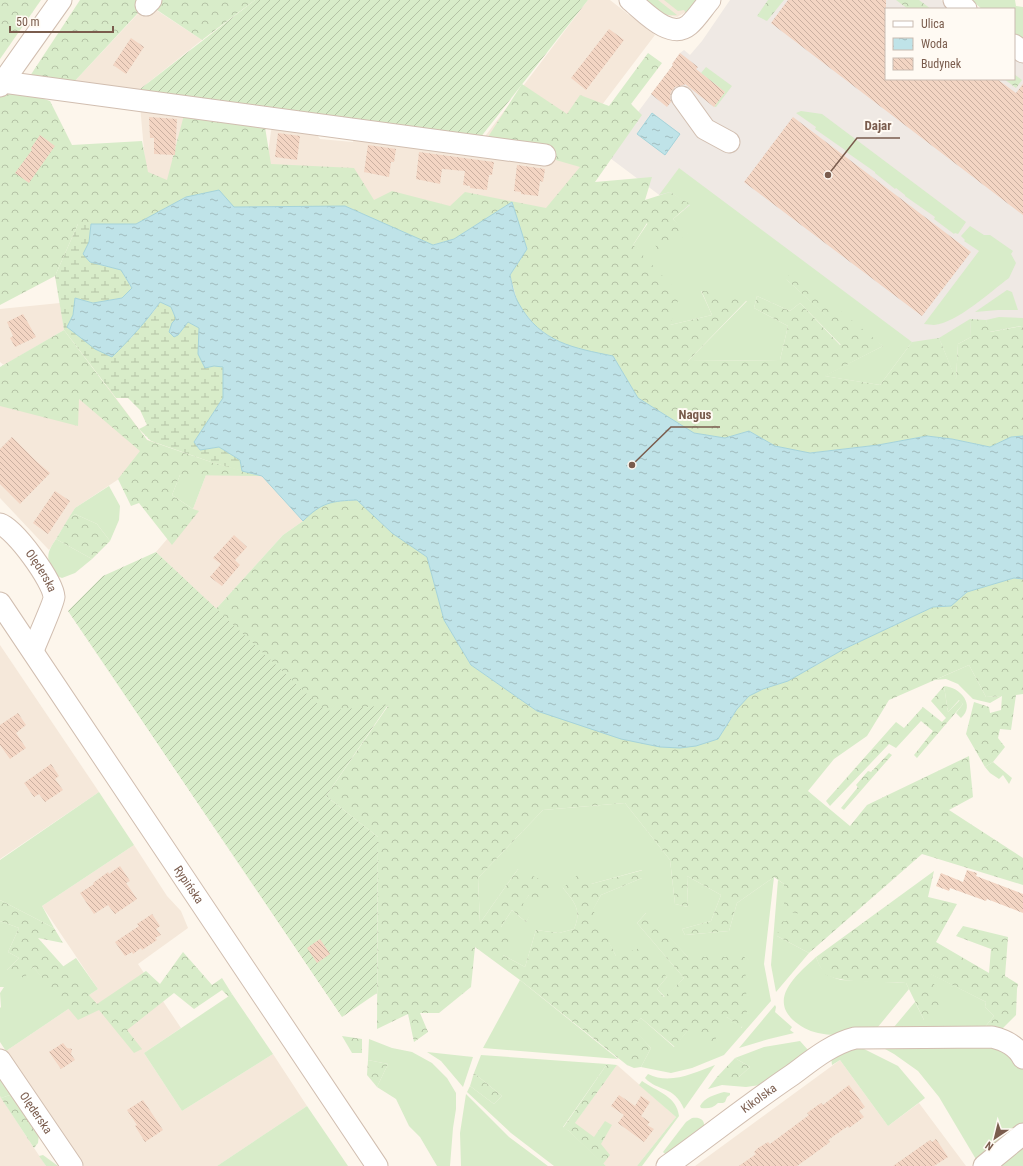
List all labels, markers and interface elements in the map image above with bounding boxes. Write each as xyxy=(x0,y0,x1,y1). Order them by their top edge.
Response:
scale bar xyxy=(10,8,113,34)
legend xyxy=(885,8,1015,80)
text: 50 m xyxy=(16,15,40,29)
text: Ulica xyxy=(921,17,945,31)
text: Woda xyxy=(921,37,948,51)
text: Budynek xyxy=(921,57,962,71)
callout: Dajar xyxy=(857,113,900,138)
text: Dajar xyxy=(864,118,892,133)
callout: Nagus xyxy=(671,402,720,427)
text: Nagus xyxy=(679,407,712,422)
street label: Olęderska xyxy=(23,547,59,594)
street label: Rypińska xyxy=(171,863,206,906)
street label: Kikolska xyxy=(738,1081,779,1116)
street label: Olęderska xyxy=(17,1089,55,1137)
north arrow xyxy=(975,1118,1015,1158)
text: N xyxy=(983,1138,996,1153)

